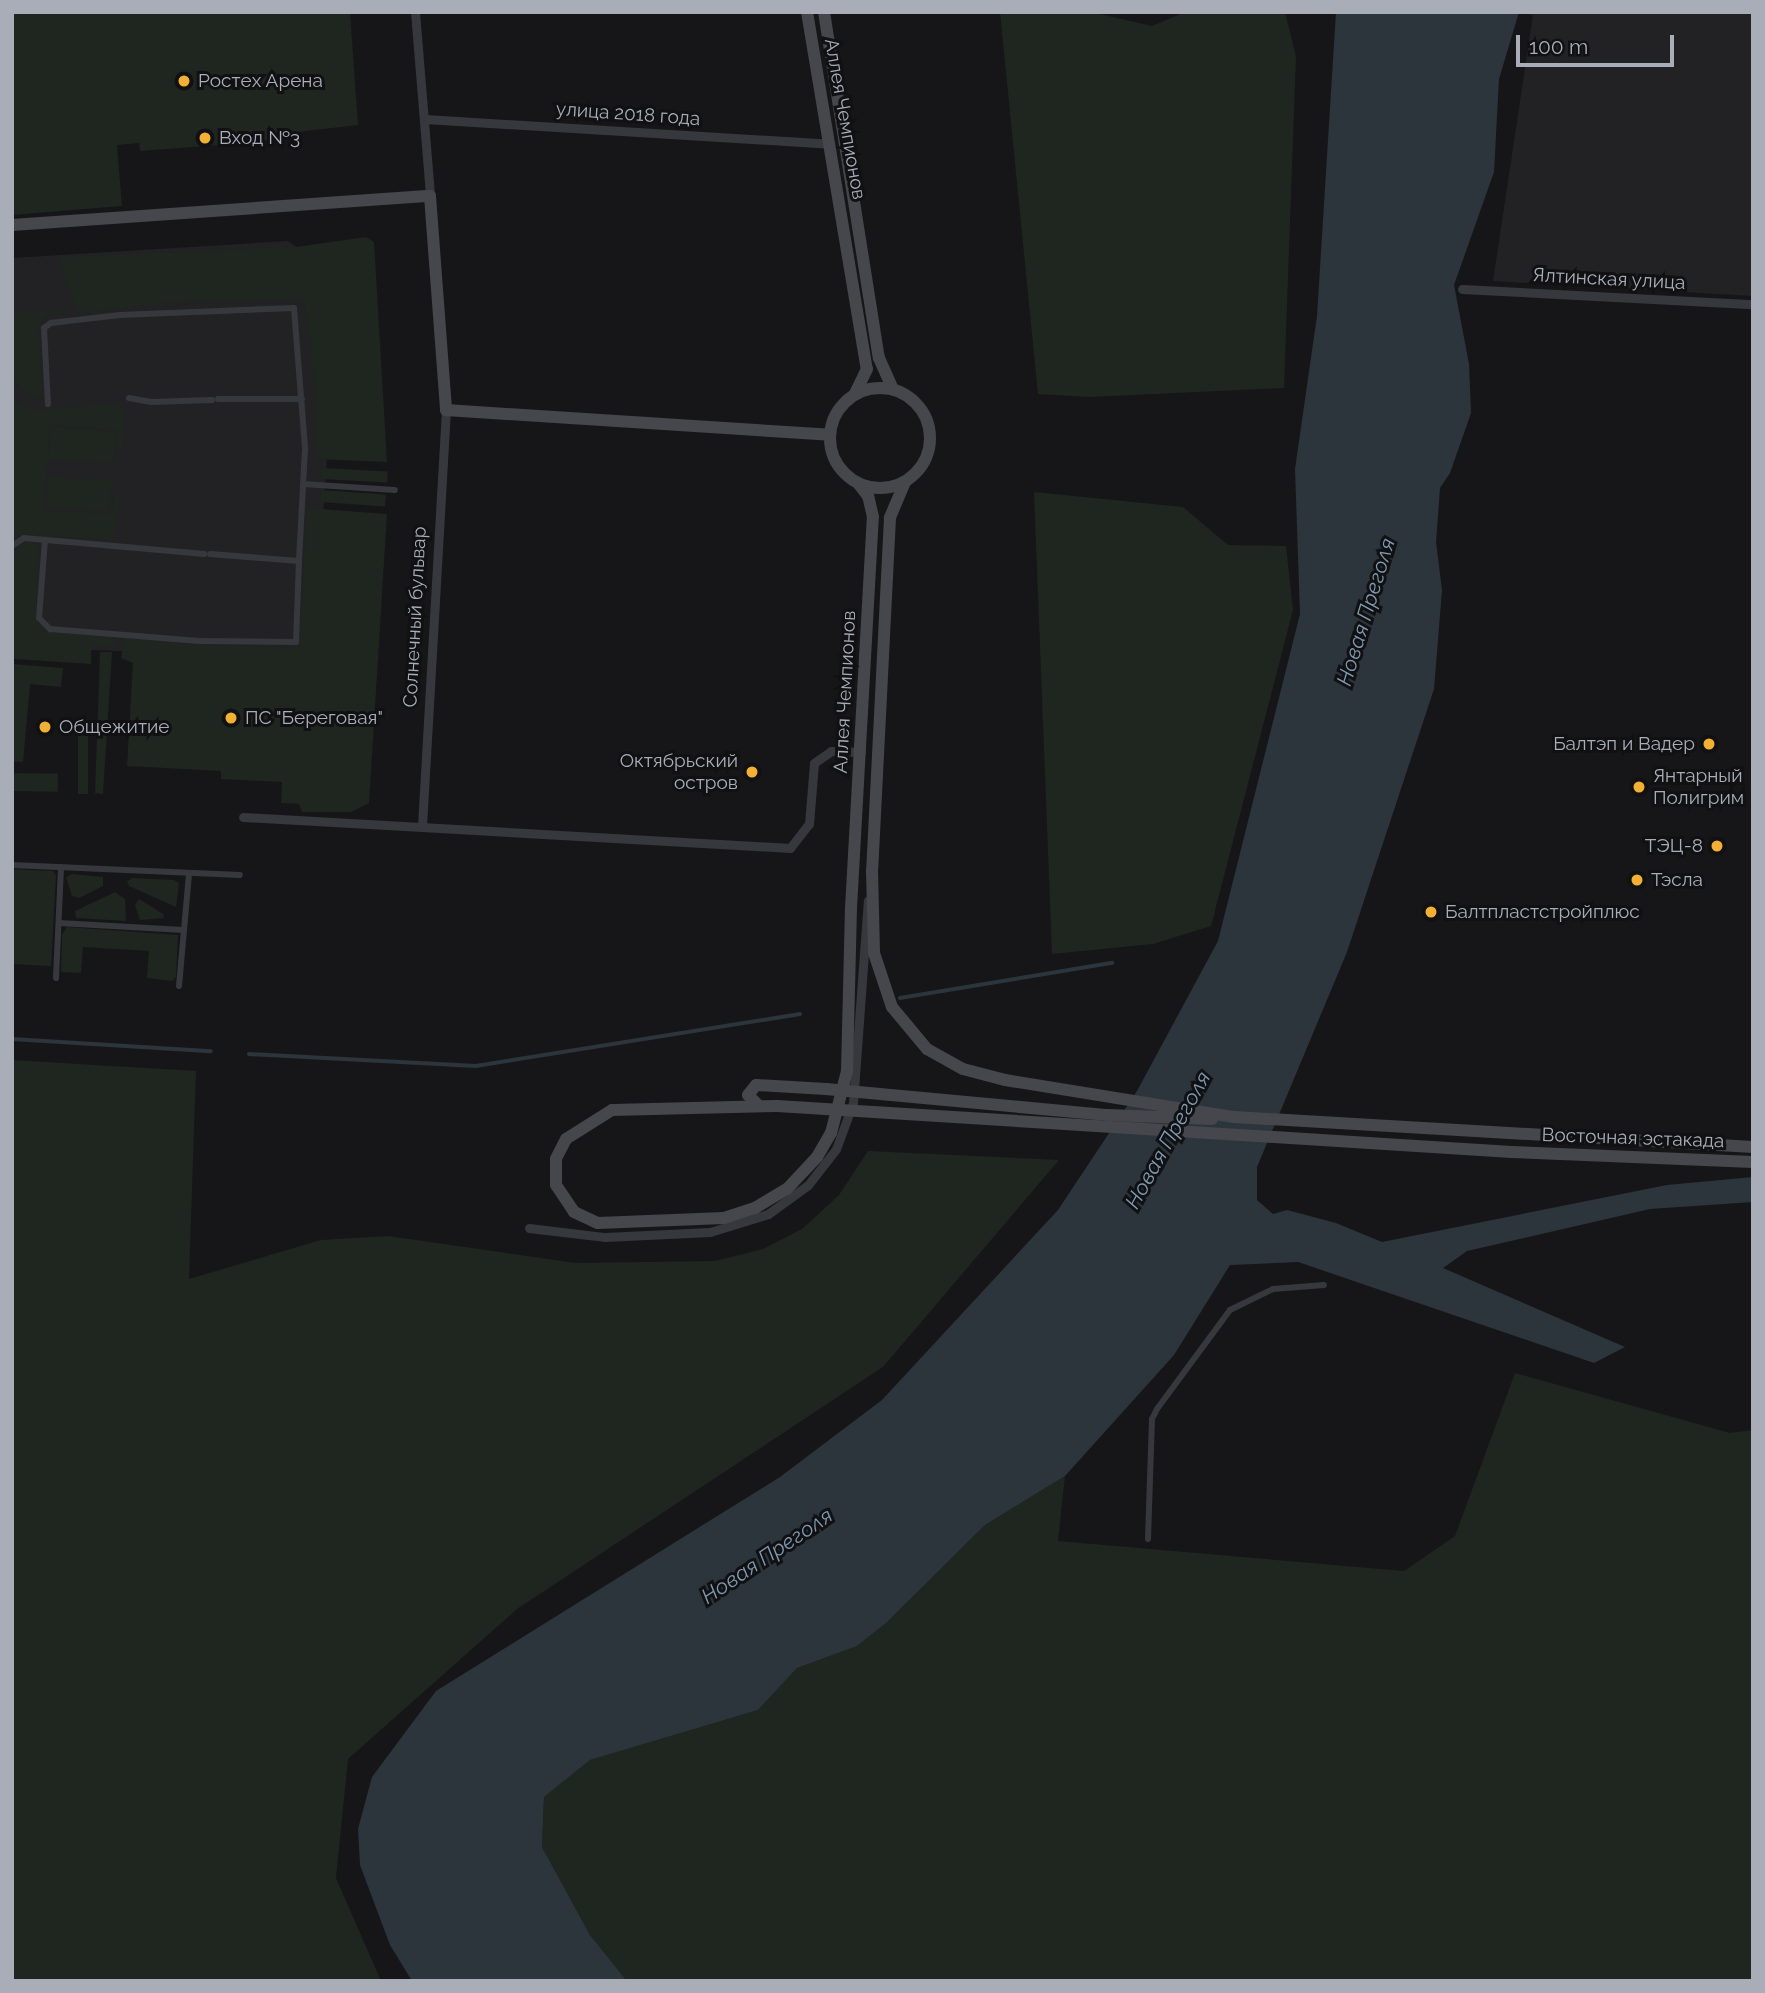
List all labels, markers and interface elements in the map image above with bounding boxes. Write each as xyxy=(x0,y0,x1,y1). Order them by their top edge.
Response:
scale bar xyxy=(1520,21,1678,65)
text: 100 m xyxy=(1529,34,1588,59)
street label: Аллея Чемпионов xyxy=(820,37,870,201)
place label: Ростех Арена xyxy=(198,70,323,92)
marker: Ростех Арена xyxy=(176,73,192,89)
street label: улица 2018 года xyxy=(555,98,701,130)
place label: Вход №3 xyxy=(219,127,300,149)
marker: Вход №3 xyxy=(197,130,213,146)
street label: Ялтинская улица xyxy=(1532,264,1686,294)
street label: Солнечный бульвар xyxy=(399,526,431,708)
water label: Новая Преголя xyxy=(1332,535,1400,689)
street label: Аллея Чемпионов xyxy=(829,610,861,774)
place label: ПС "Береговая" xyxy=(245,707,383,729)
marker: ПС "Береговая" xyxy=(223,710,239,726)
place label: Общежитие xyxy=(59,716,169,738)
marker: Общежитие xyxy=(37,719,53,735)
place label: Балтэп и Вадер xyxy=(1553,733,1695,755)
marker: Балтэп и Вадер xyxy=(1701,736,1717,752)
place label: Октябрьский остров xyxy=(620,750,738,794)
marker: Октябрьский остров xyxy=(744,764,760,780)
place label: Янтарный Полигрим xyxy=(1653,765,1744,809)
marker: Янтарный Полигрим xyxy=(1631,779,1647,795)
place label: ТЭЦ-8 xyxy=(1645,835,1703,857)
marker: ТЭЦ-8 xyxy=(1709,838,1725,854)
place label: Тэсла xyxy=(1651,869,1703,891)
marker: Тэсла xyxy=(1629,872,1645,888)
place label: Балтпластстройплюс xyxy=(1445,901,1640,923)
marker: Балтпластстройплюс xyxy=(1423,904,1439,920)
water label: Новая Преголя xyxy=(1120,1067,1216,1213)
street label: Восточная эстакада xyxy=(1541,1123,1725,1153)
water label: Новая Преголя xyxy=(697,1503,837,1609)

